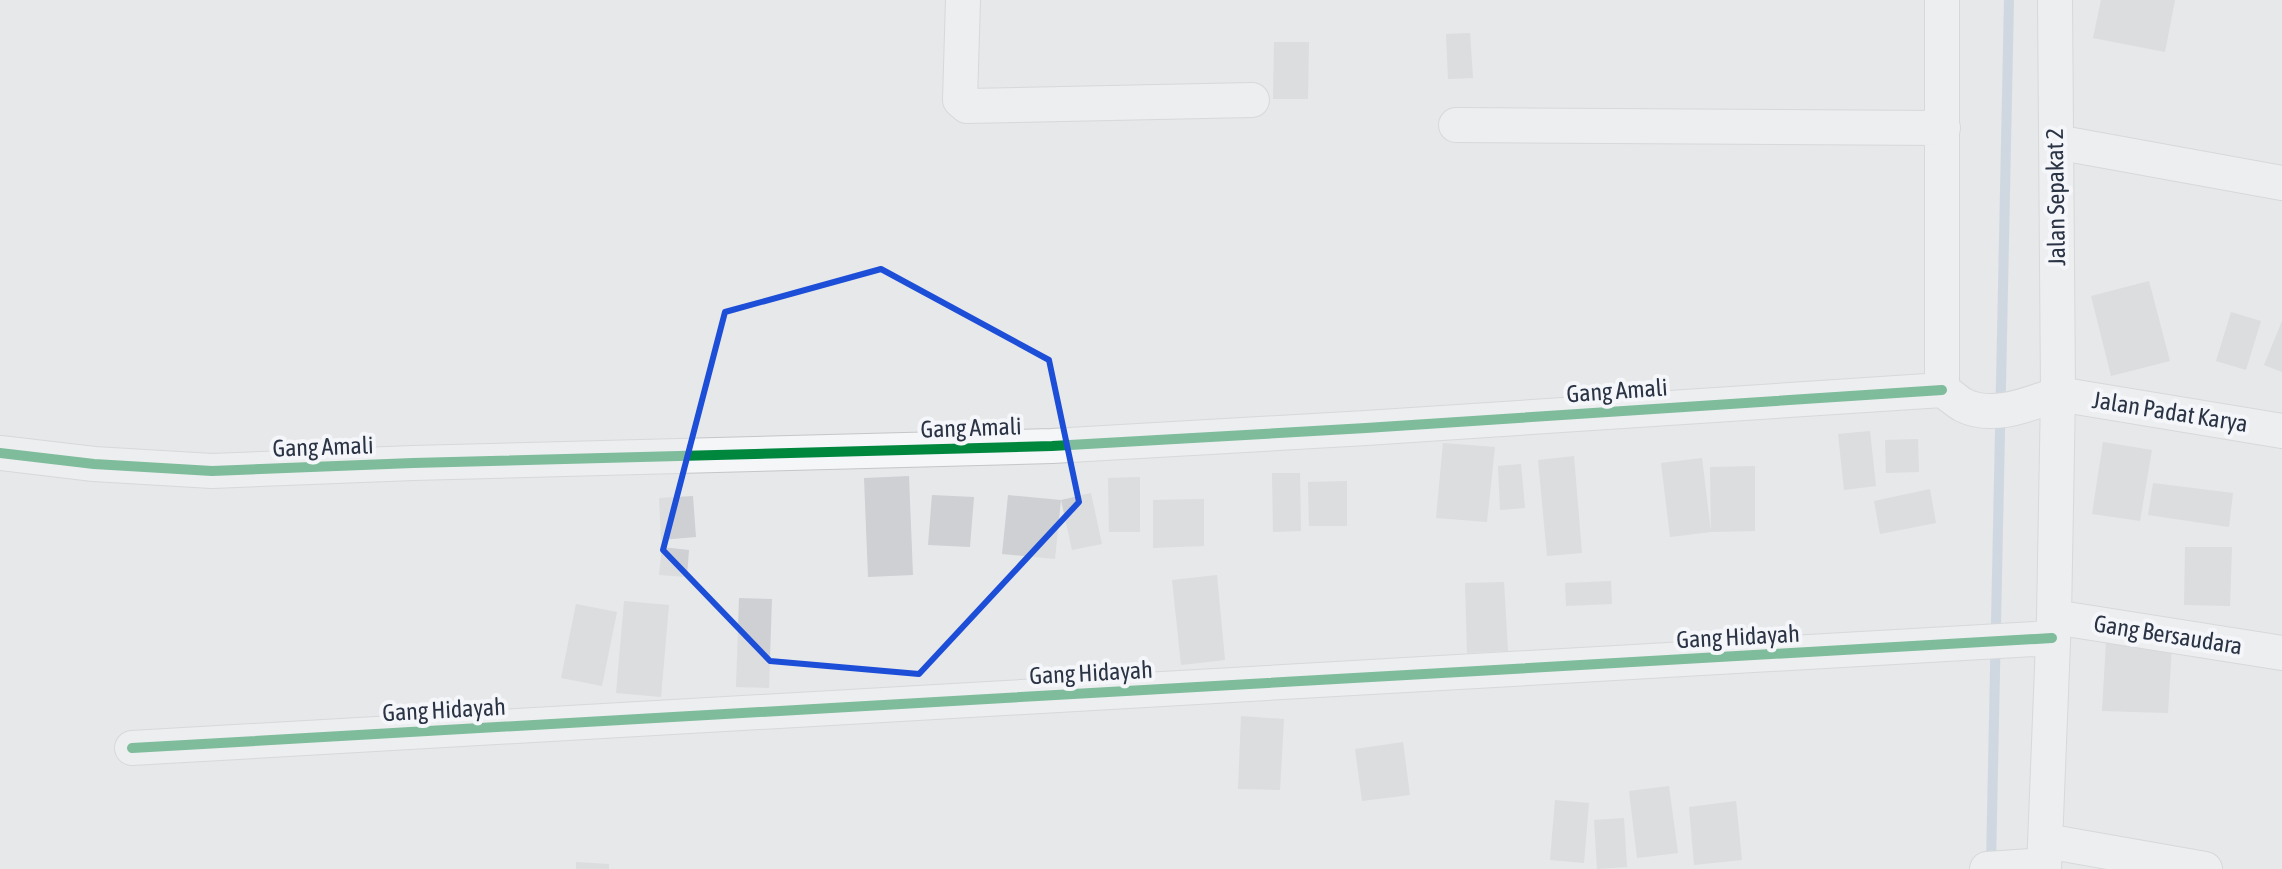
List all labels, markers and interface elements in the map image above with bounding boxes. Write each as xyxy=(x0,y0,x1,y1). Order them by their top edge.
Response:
street label: Jalan Sepakat 2 xyxy=(2041,128,2070,266)
street label: Gang Amali xyxy=(1566,374,1668,407)
street label: Jalan Padat Karya xyxy=(2091,386,2250,437)
street label: Gang Amali xyxy=(920,412,1022,443)
street label: Gang Amali xyxy=(272,431,374,462)
street label: Gang Bersaudara xyxy=(2092,609,2244,660)
street label: Gang Hidayah xyxy=(1676,620,1800,653)
street label: Gang Hidayah xyxy=(1029,656,1153,689)
street label: Gang Hidayah xyxy=(382,693,506,726)

